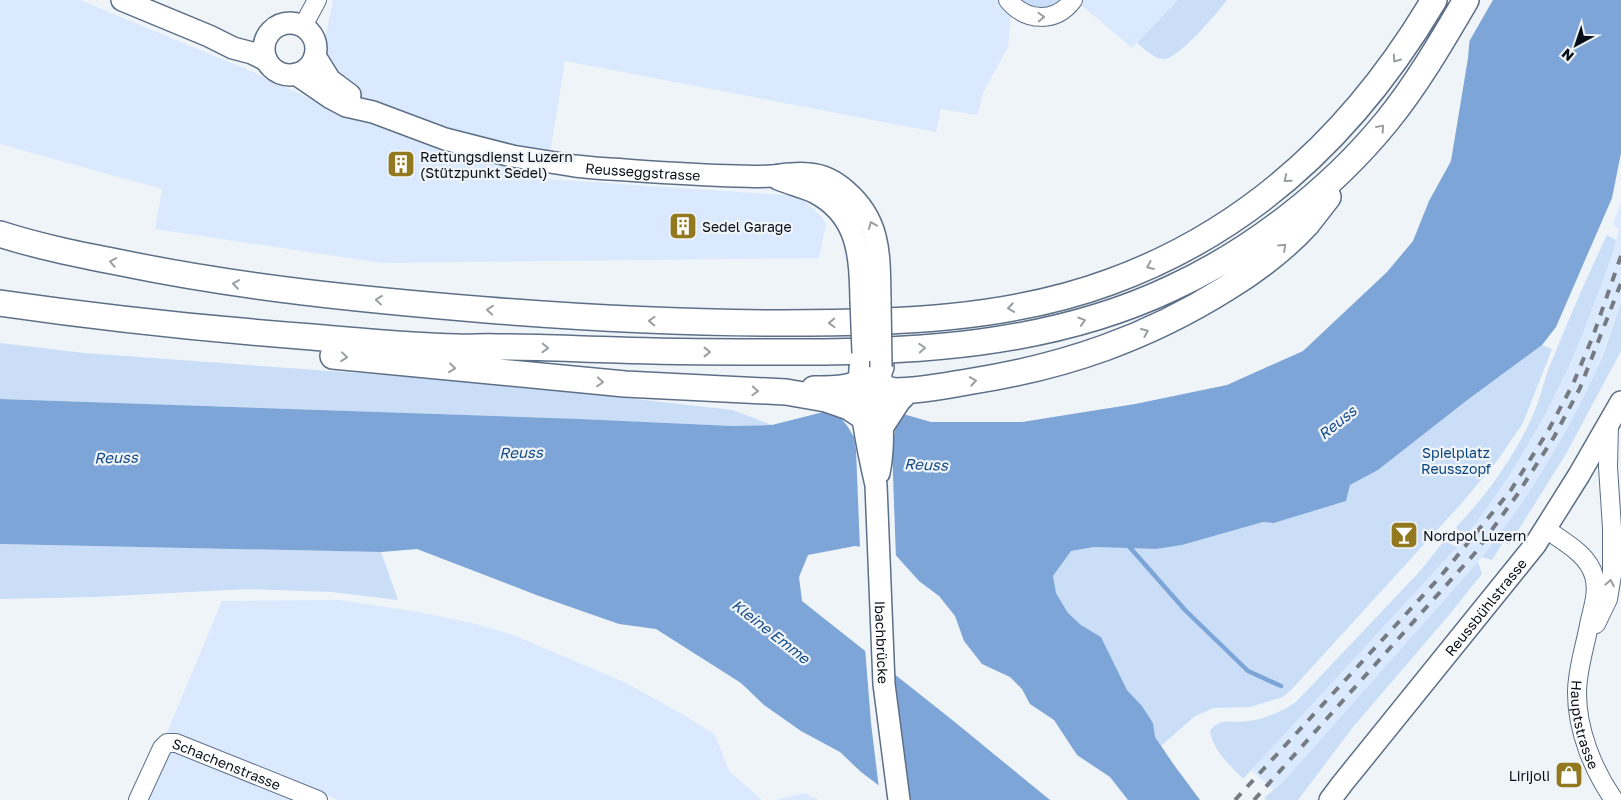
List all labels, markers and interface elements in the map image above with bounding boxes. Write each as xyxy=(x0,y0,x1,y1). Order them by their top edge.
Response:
one-way arrow xyxy=(1037,11,1045,22)
north arrow xyxy=(1551,20,1601,70)
text: N xyxy=(1558,45,1577,65)
one-way arrow xyxy=(1393,53,1402,63)
one-way arrow xyxy=(1375,124,1384,133)
place label: Rettungsdienst Luzern (Stützpunkt Sedel) xyxy=(420,148,573,181)
building icon: Rettungsdienst Luzern (Stützpunkt Sedel) xyxy=(386,149,416,179)
street label: Reusseggstrasse xyxy=(584,159,701,183)
one-way arrow xyxy=(1284,174,1293,182)
building icon: Sedel Garage xyxy=(668,211,698,241)
place label: Sedel Garage xyxy=(702,218,792,235)
one-way arrow xyxy=(868,221,878,230)
one-way arrow xyxy=(1277,244,1286,253)
one-way arrow xyxy=(108,257,117,267)
one-way arrow xyxy=(1146,259,1155,270)
one-way arrow xyxy=(232,279,240,289)
one-way arrow xyxy=(374,295,382,306)
one-way arrow xyxy=(1007,302,1016,312)
one-way arrow xyxy=(486,305,494,316)
one-way arrow xyxy=(648,316,656,326)
one-way arrow xyxy=(1077,316,1085,326)
one-way arrow xyxy=(828,317,836,328)
one-way arrow xyxy=(1140,328,1149,339)
one-way arrow xyxy=(542,343,549,353)
one-way arrow xyxy=(918,343,926,354)
one-way arrow xyxy=(704,347,711,357)
one-way arrow xyxy=(341,351,349,362)
one-way arrow xyxy=(448,362,456,373)
one-way arrow xyxy=(596,376,604,387)
one-way arrow xyxy=(968,376,977,386)
one-way arrow xyxy=(751,385,759,396)
water label: Reuss xyxy=(1314,401,1360,443)
water label: Reuss xyxy=(499,443,544,461)
park label: Spielplatz Reusszopf xyxy=(1421,444,1491,477)
water label: Reuss xyxy=(94,448,139,466)
water label: Reuss xyxy=(904,454,949,474)
bar icon: Nordpol Luzern xyxy=(1389,520,1419,550)
place label: Nordpol Luzern xyxy=(1423,527,1526,544)
street label: Reussbühlstrasse xyxy=(1441,554,1530,659)
one-way arrow xyxy=(1605,579,1615,588)
water label: Kleine Emme xyxy=(729,595,814,668)
street label: Ibachbrücke xyxy=(872,601,892,684)
street label: Hauptstrasse xyxy=(1568,680,1603,771)
street label: Schachenstrasse xyxy=(170,734,283,793)
shop icon: Lirijoli xyxy=(1554,760,1584,790)
place label: Lirijoli xyxy=(1509,767,1550,784)

